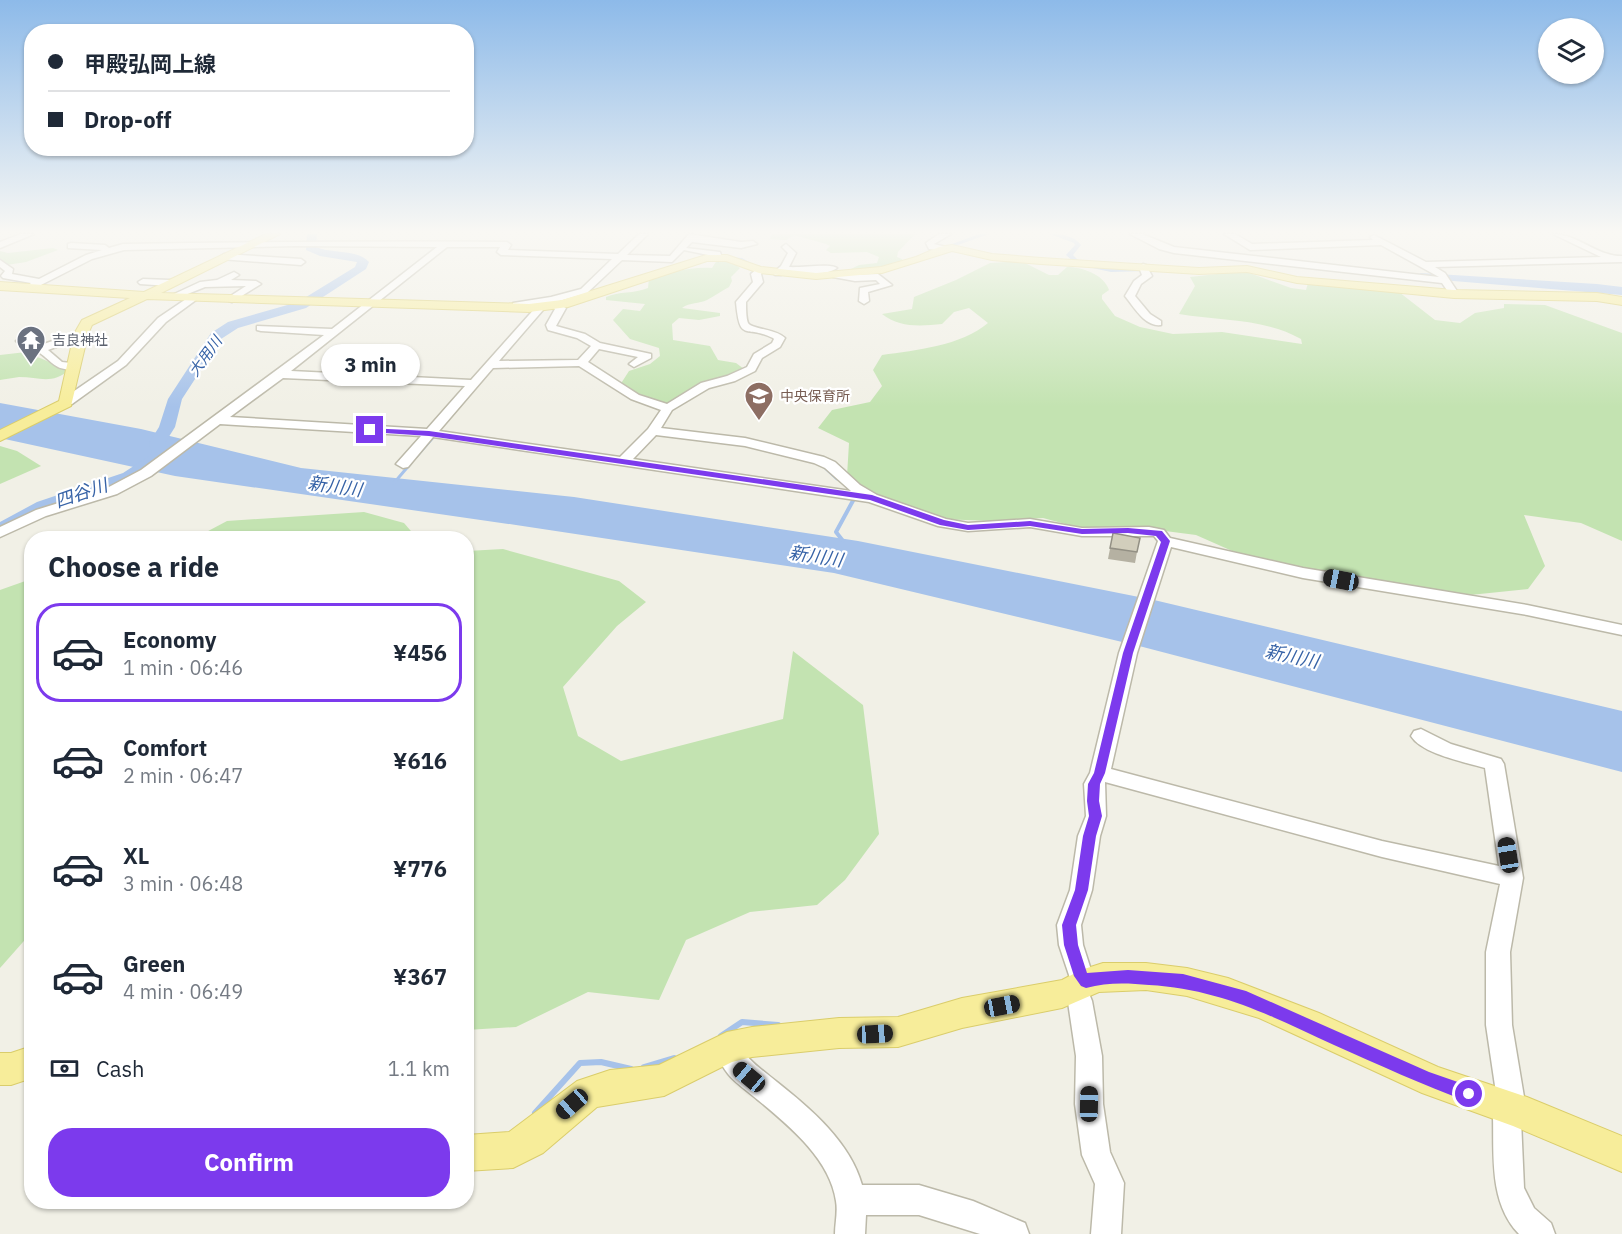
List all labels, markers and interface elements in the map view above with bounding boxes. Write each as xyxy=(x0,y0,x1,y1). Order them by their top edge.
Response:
map controls xyxy=(1538,18,1604,84)
button: layers xyxy=(1538,18,1604,84)
text: 甲殿弘岡上線 xyxy=(84,49,216,78)
text: Drop-off xyxy=(84,105,171,134)
temple icon: 吉良神社 xyxy=(15,324,47,366)
place label: 吉良神社 xyxy=(52,331,108,349)
water label: 大用川 xyxy=(184,331,227,380)
callout: 3 min xyxy=(320,343,419,385)
text: 3 min xyxy=(344,351,397,378)
school or university icon: 中央保育所 xyxy=(743,380,775,422)
place label: 中央保育所 xyxy=(780,387,850,405)
route end xyxy=(356,416,383,443)
water label: 新川川 xyxy=(307,471,365,501)
water label: 四谷川 xyxy=(52,473,112,513)
water label: 新川川 xyxy=(788,540,846,572)
text: Choose a ride xyxy=(48,549,219,584)
car xyxy=(1322,568,1360,592)
text: Economy xyxy=(123,625,217,654)
icon: car xyxy=(51,626,105,680)
text: ¥456 xyxy=(393,638,447,667)
water label: 新川川 xyxy=(1263,639,1323,673)
text: 1 min · 06:46 xyxy=(123,654,243,681)
text: Comfort xyxy=(123,733,207,762)
icon: car xyxy=(51,734,105,788)
text: ¥616 xyxy=(393,746,447,775)
text: 2 min · 06:47 xyxy=(123,762,243,789)
car xyxy=(1496,836,1520,874)
text: XL xyxy=(123,841,149,870)
icon: car xyxy=(51,842,105,896)
text: ¥776 xyxy=(393,854,447,883)
text: 3 min · 06:48 xyxy=(123,870,243,897)
text: Green xyxy=(123,949,185,978)
icon: car xyxy=(51,950,105,1004)
text: ¥367 xyxy=(393,962,447,991)
text: 4 min · 06:49 xyxy=(123,978,243,1005)
car xyxy=(983,994,1021,1018)
car xyxy=(857,1024,893,1044)
icon: cash xyxy=(48,1052,81,1085)
text: Cash xyxy=(96,1054,145,1083)
text: 1.1 km xyxy=(388,1055,450,1082)
car xyxy=(729,1059,769,1095)
route start xyxy=(1455,1080,1482,1107)
car xyxy=(553,1085,591,1123)
car xyxy=(1080,1086,1098,1122)
button: Confirm xyxy=(48,1128,450,1197)

